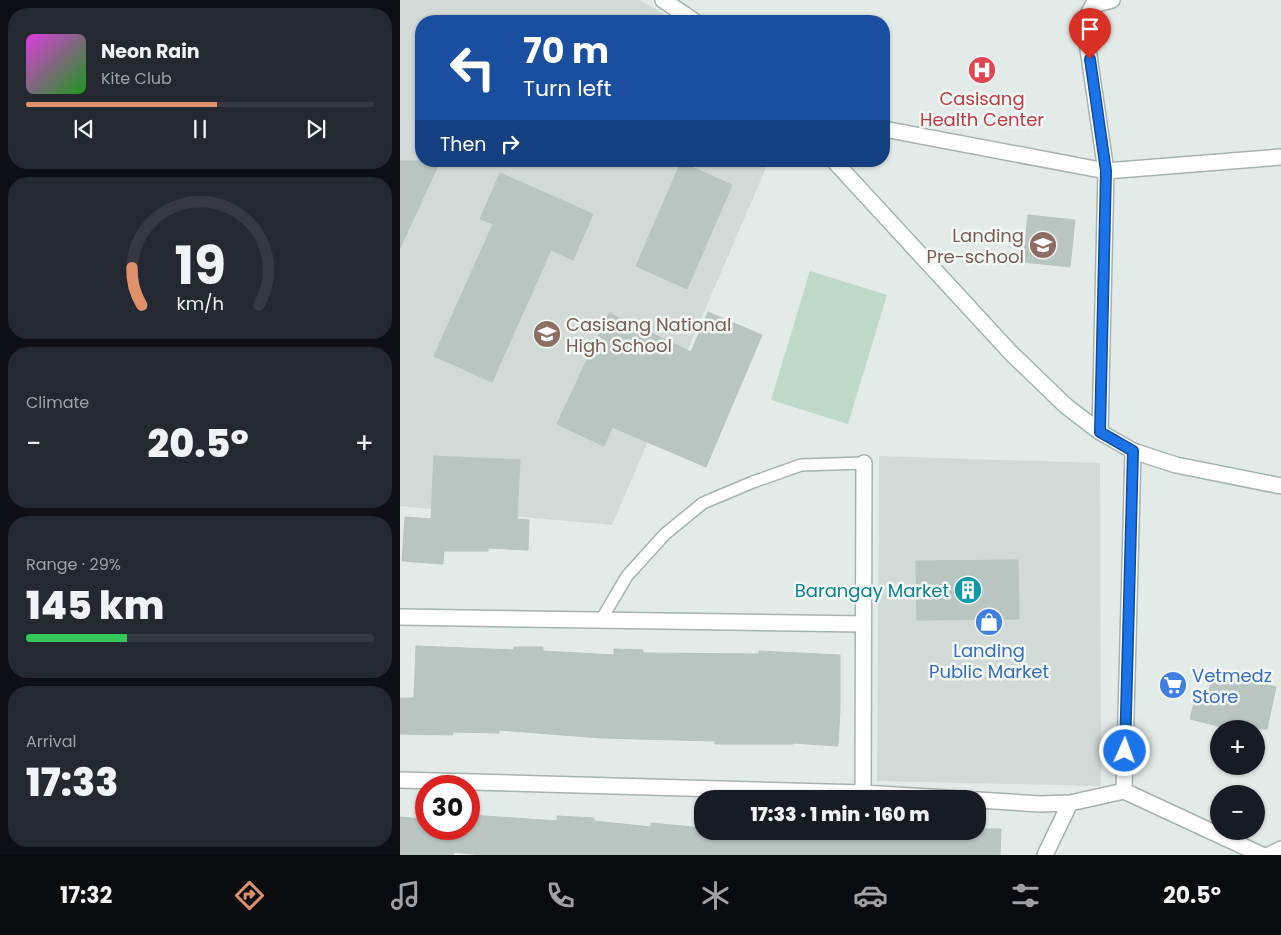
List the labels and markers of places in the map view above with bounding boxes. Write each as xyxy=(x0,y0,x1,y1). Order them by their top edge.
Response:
pin xyxy=(1069,8,1111,59)
hospital icon: Casisang Health Center xyxy=(967,55,997,85)
place label: Casisang Health Center xyxy=(920,86,1044,132)
place label: Landing Pre-school xyxy=(926,223,1024,269)
school or university icon: Landing Pre-school xyxy=(1028,230,1058,260)
place label: Casisang National High School xyxy=(566,312,731,358)
school or university icon: Casisang National High School xyxy=(532,319,562,349)
building icon: Barangay Market xyxy=(953,575,983,605)
place label: Barangay Market xyxy=(795,578,949,603)
shop icon: Landing Public Market xyxy=(974,607,1004,637)
place label: Landing Public Market xyxy=(929,638,1049,684)
place label: Vetmedz Store xyxy=(1192,663,1272,709)
supermarket icon: Vetmedz Store xyxy=(1158,670,1188,700)

